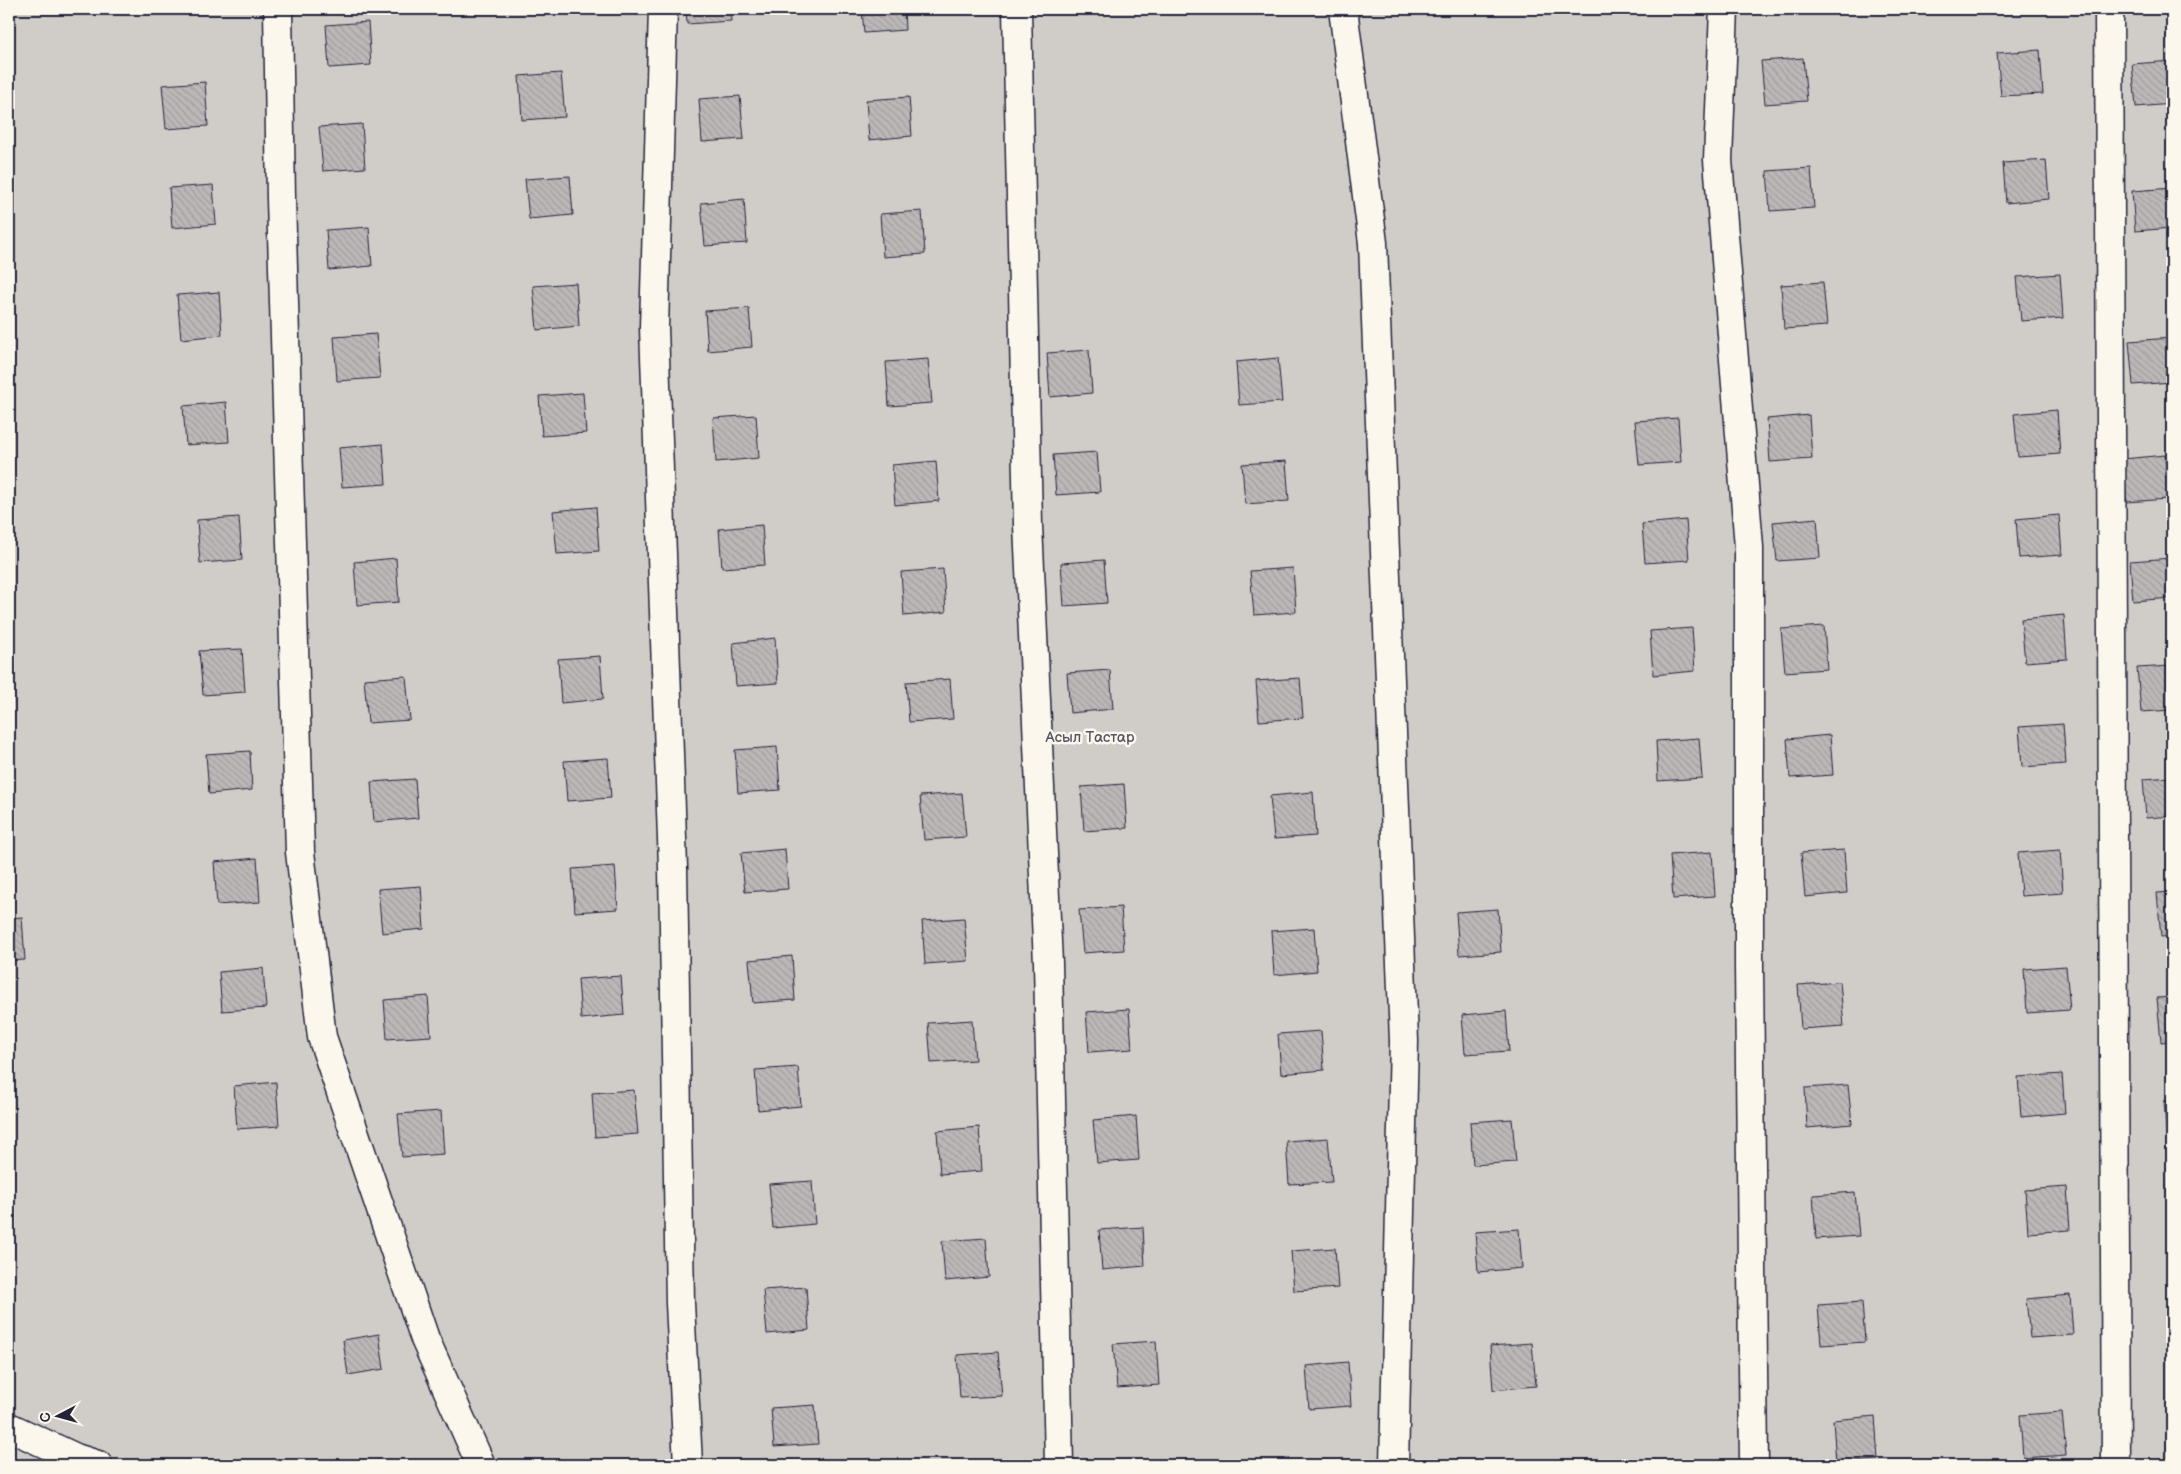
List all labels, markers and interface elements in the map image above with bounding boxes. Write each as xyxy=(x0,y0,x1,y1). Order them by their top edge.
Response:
park label: Асыл Тастар xyxy=(1045,728,1135,747)
north arrow xyxy=(32,1392,82,1442)
text: С xyxy=(37,1411,55,1423)

